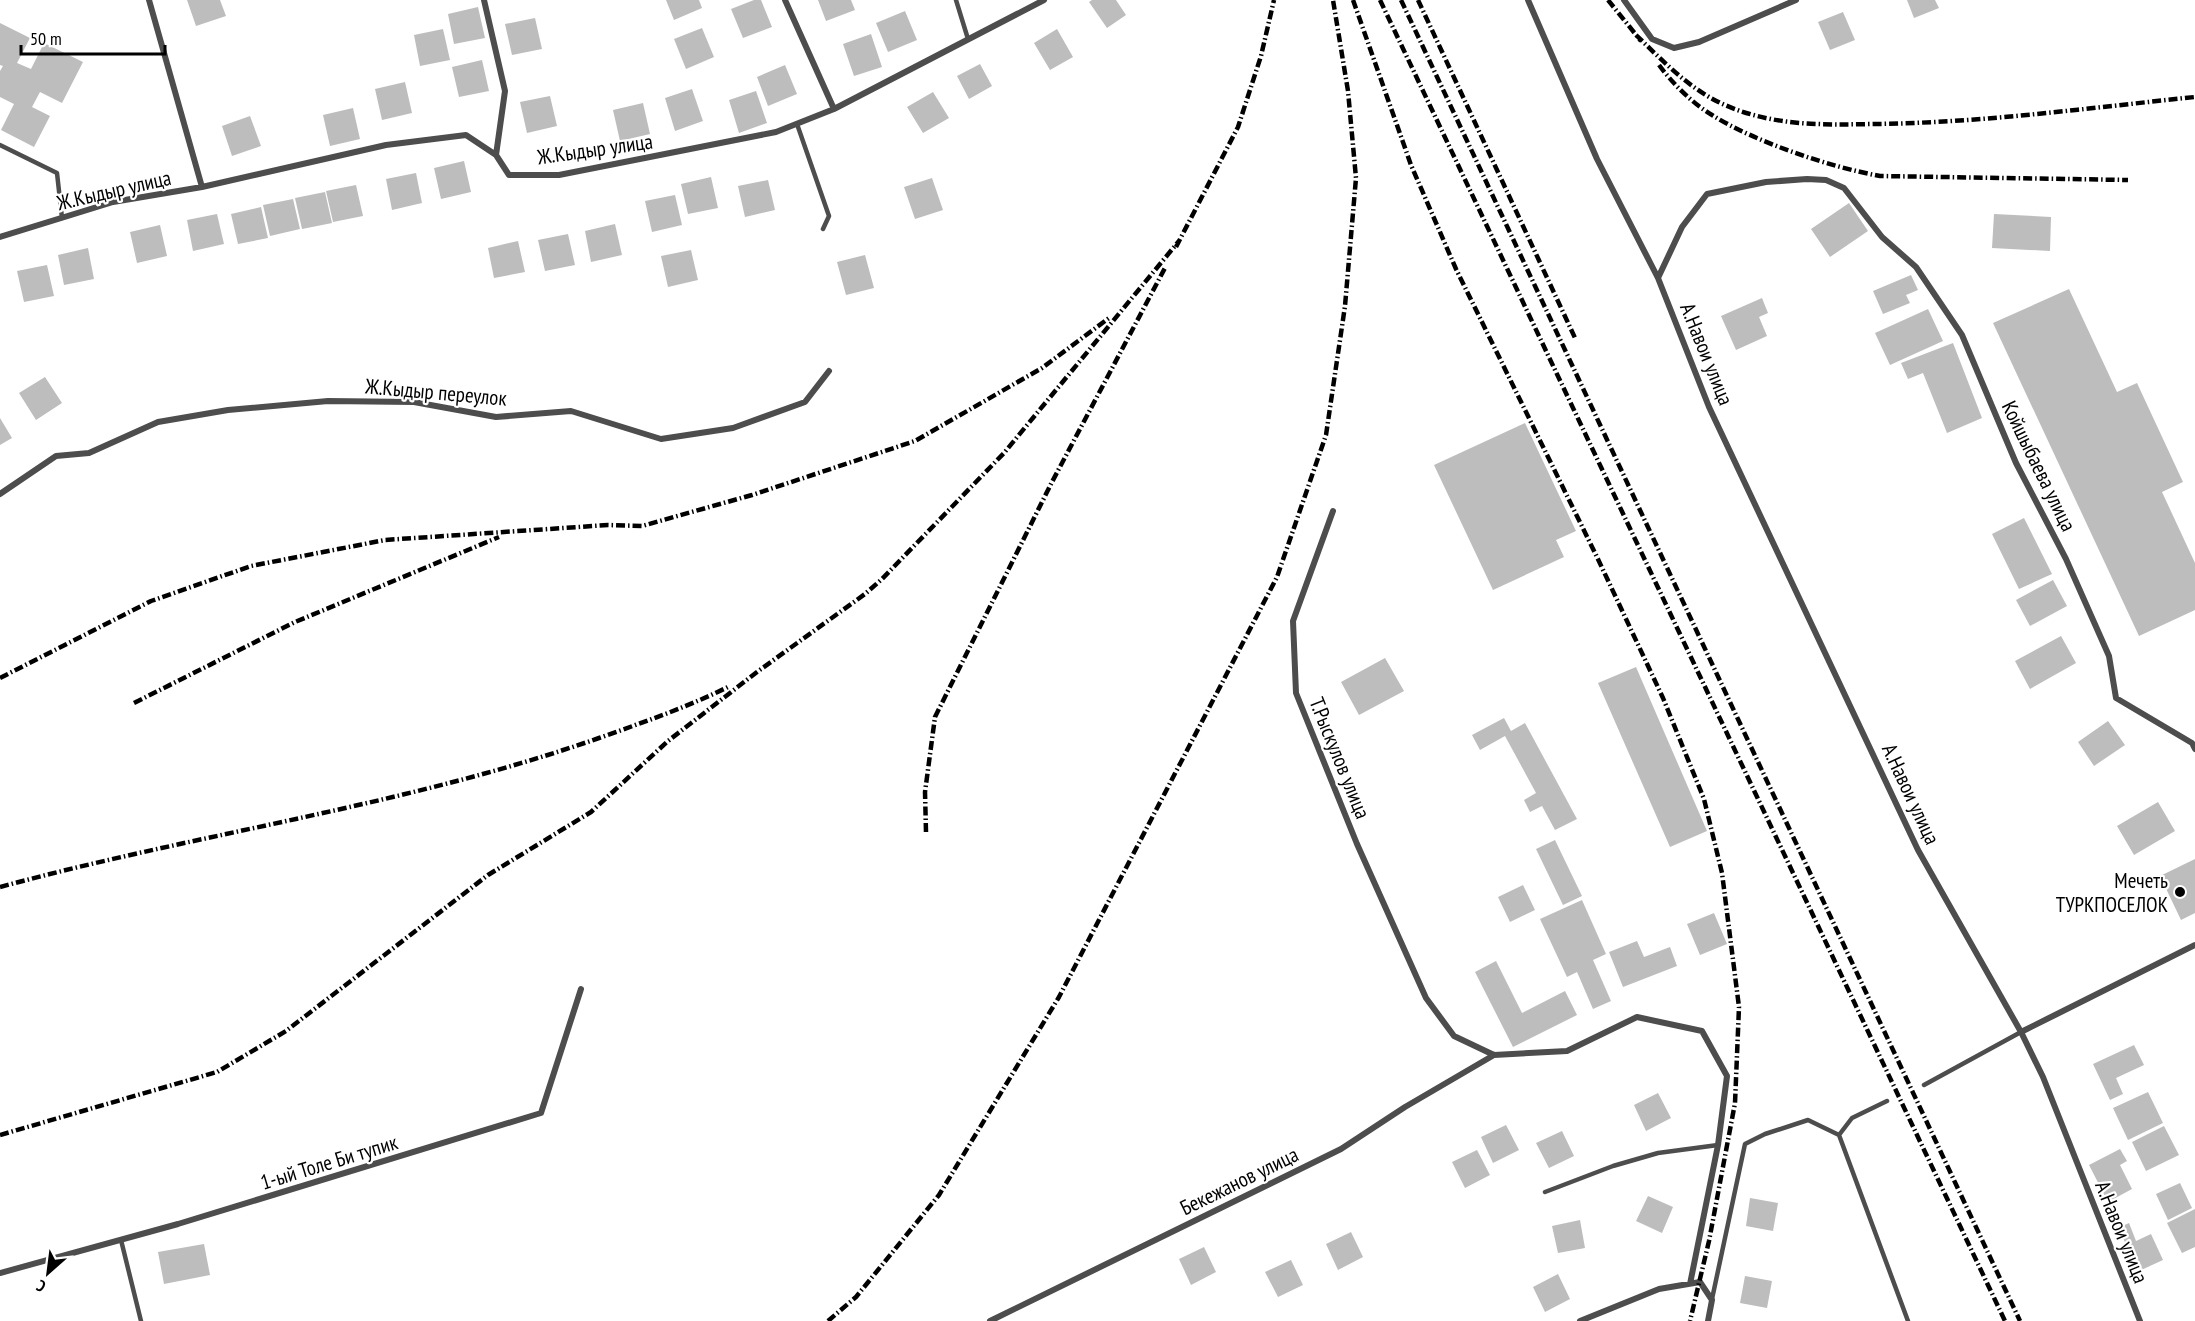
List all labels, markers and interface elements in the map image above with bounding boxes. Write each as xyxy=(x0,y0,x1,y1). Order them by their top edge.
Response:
scale bar xyxy=(21,18,165,56)
text: 50 m xyxy=(30,27,62,50)
street label: Ж.Кыдыр улица xyxy=(535,128,654,171)
street label: Ж.Кыдыр улица xyxy=(53,164,174,216)
street label: А.Навои улица xyxy=(1674,299,1740,409)
street label: Ж.Кыдыр переулок xyxy=(363,372,508,412)
street label: Койшыбаева улица xyxy=(1996,396,2082,536)
street label: Т.Рыскулов улица xyxy=(1303,693,1377,823)
street label: А.Навои улица xyxy=(1876,739,1946,849)
place label: Мечеть ТУРКПОСЕЛОК xyxy=(2056,867,2168,918)
marker: Мечеть ТУРКПОСЕЛОК xyxy=(2173,885,2187,899)
street label: 1-ый Толе Би тупик xyxy=(257,1128,401,1196)
street label: Бекежанов улица xyxy=(1175,1141,1303,1221)
street label: А.Навои улица xyxy=(2089,1177,2155,1287)
north arrow xyxy=(18,1243,78,1303)
text: С xyxy=(32,1275,49,1297)

